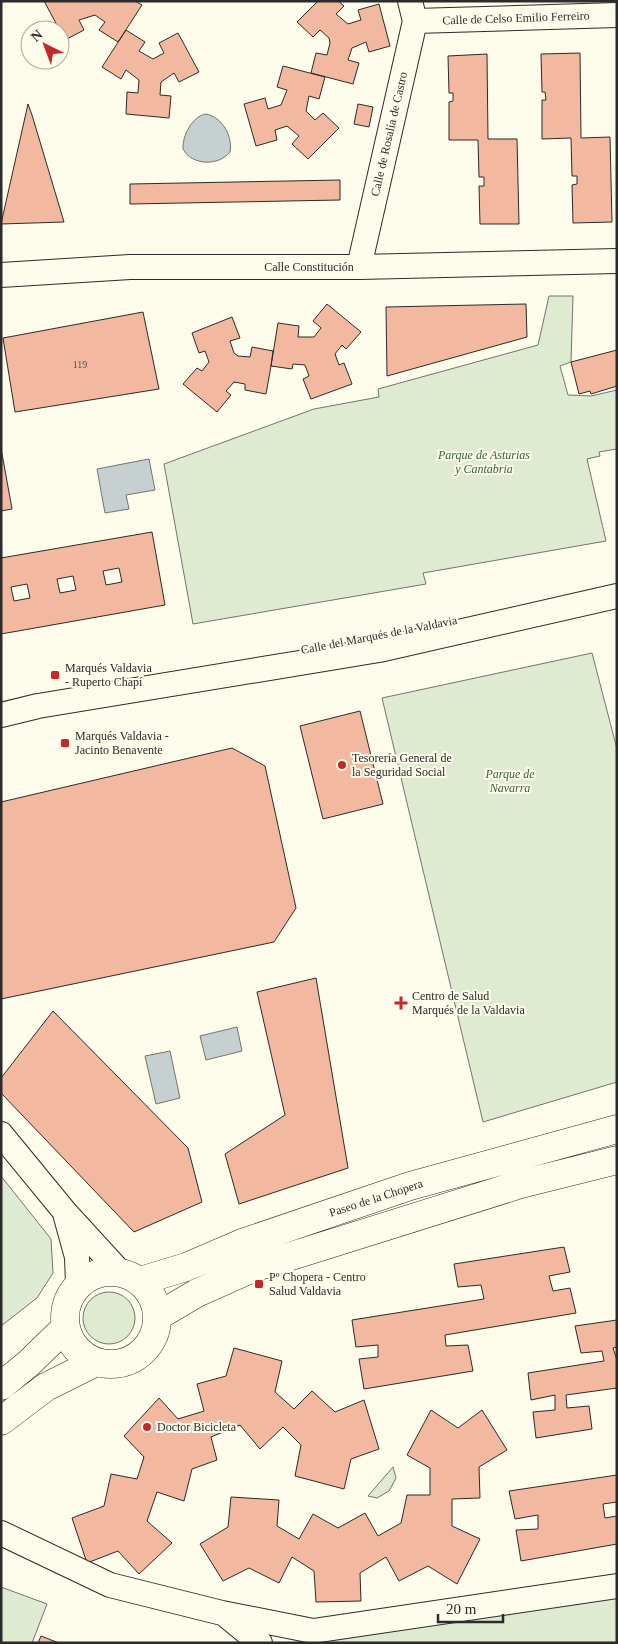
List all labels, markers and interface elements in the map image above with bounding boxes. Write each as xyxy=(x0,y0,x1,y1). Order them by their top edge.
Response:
street label: Calle de Celso Emilio Ferreiro xyxy=(442,8,590,28)
north arrow xyxy=(20,20,70,70)
text: N xyxy=(28,27,45,45)
street label: Calle de Rosalía de Castro xyxy=(368,70,410,198)
street label: Calle Constitución xyxy=(264,260,354,274)
house number: 119 xyxy=(73,359,87,370)
park label: Parque de Asturias y Cantabria xyxy=(437,448,530,476)
street label: Calle del Marqués de la Valdavia xyxy=(300,613,459,657)
place label: Marqués Valdavia - Ruperto Chapí xyxy=(65,661,152,689)
marker: Marqués Valdavia - Ruperto Chapí xyxy=(49,669,61,681)
place label: Marqués Valdavia - Jacinto Benavente xyxy=(75,729,169,757)
marker: Marqués Valdavia - Jacinto Benavente xyxy=(59,737,71,749)
place label: Tesorería General de la Seguridad Social xyxy=(352,751,452,779)
marker: Tesorería General de la Seguridad Social xyxy=(336,759,348,771)
park label: Parque de Navarra xyxy=(484,767,535,795)
place label: Centro de Salud Marqués de la Valdavia xyxy=(412,989,525,1017)
marker: Centro de Salud Marqués de la Valdavia xyxy=(394,996,408,1010)
street label: Paseo de la Chopera xyxy=(327,1176,425,1220)
place label: Pº Chopera - Centro Salud Valdavia xyxy=(269,1270,366,1298)
marker: Pº Chopera - Centro Salud Valdavia xyxy=(253,1278,265,1290)
place label: Doctor Bicicleta xyxy=(157,1420,237,1434)
marker: Doctor Bicicleta xyxy=(141,1421,153,1433)
scale bar xyxy=(438,1592,503,1624)
text: 20 m xyxy=(446,1601,477,1617)

